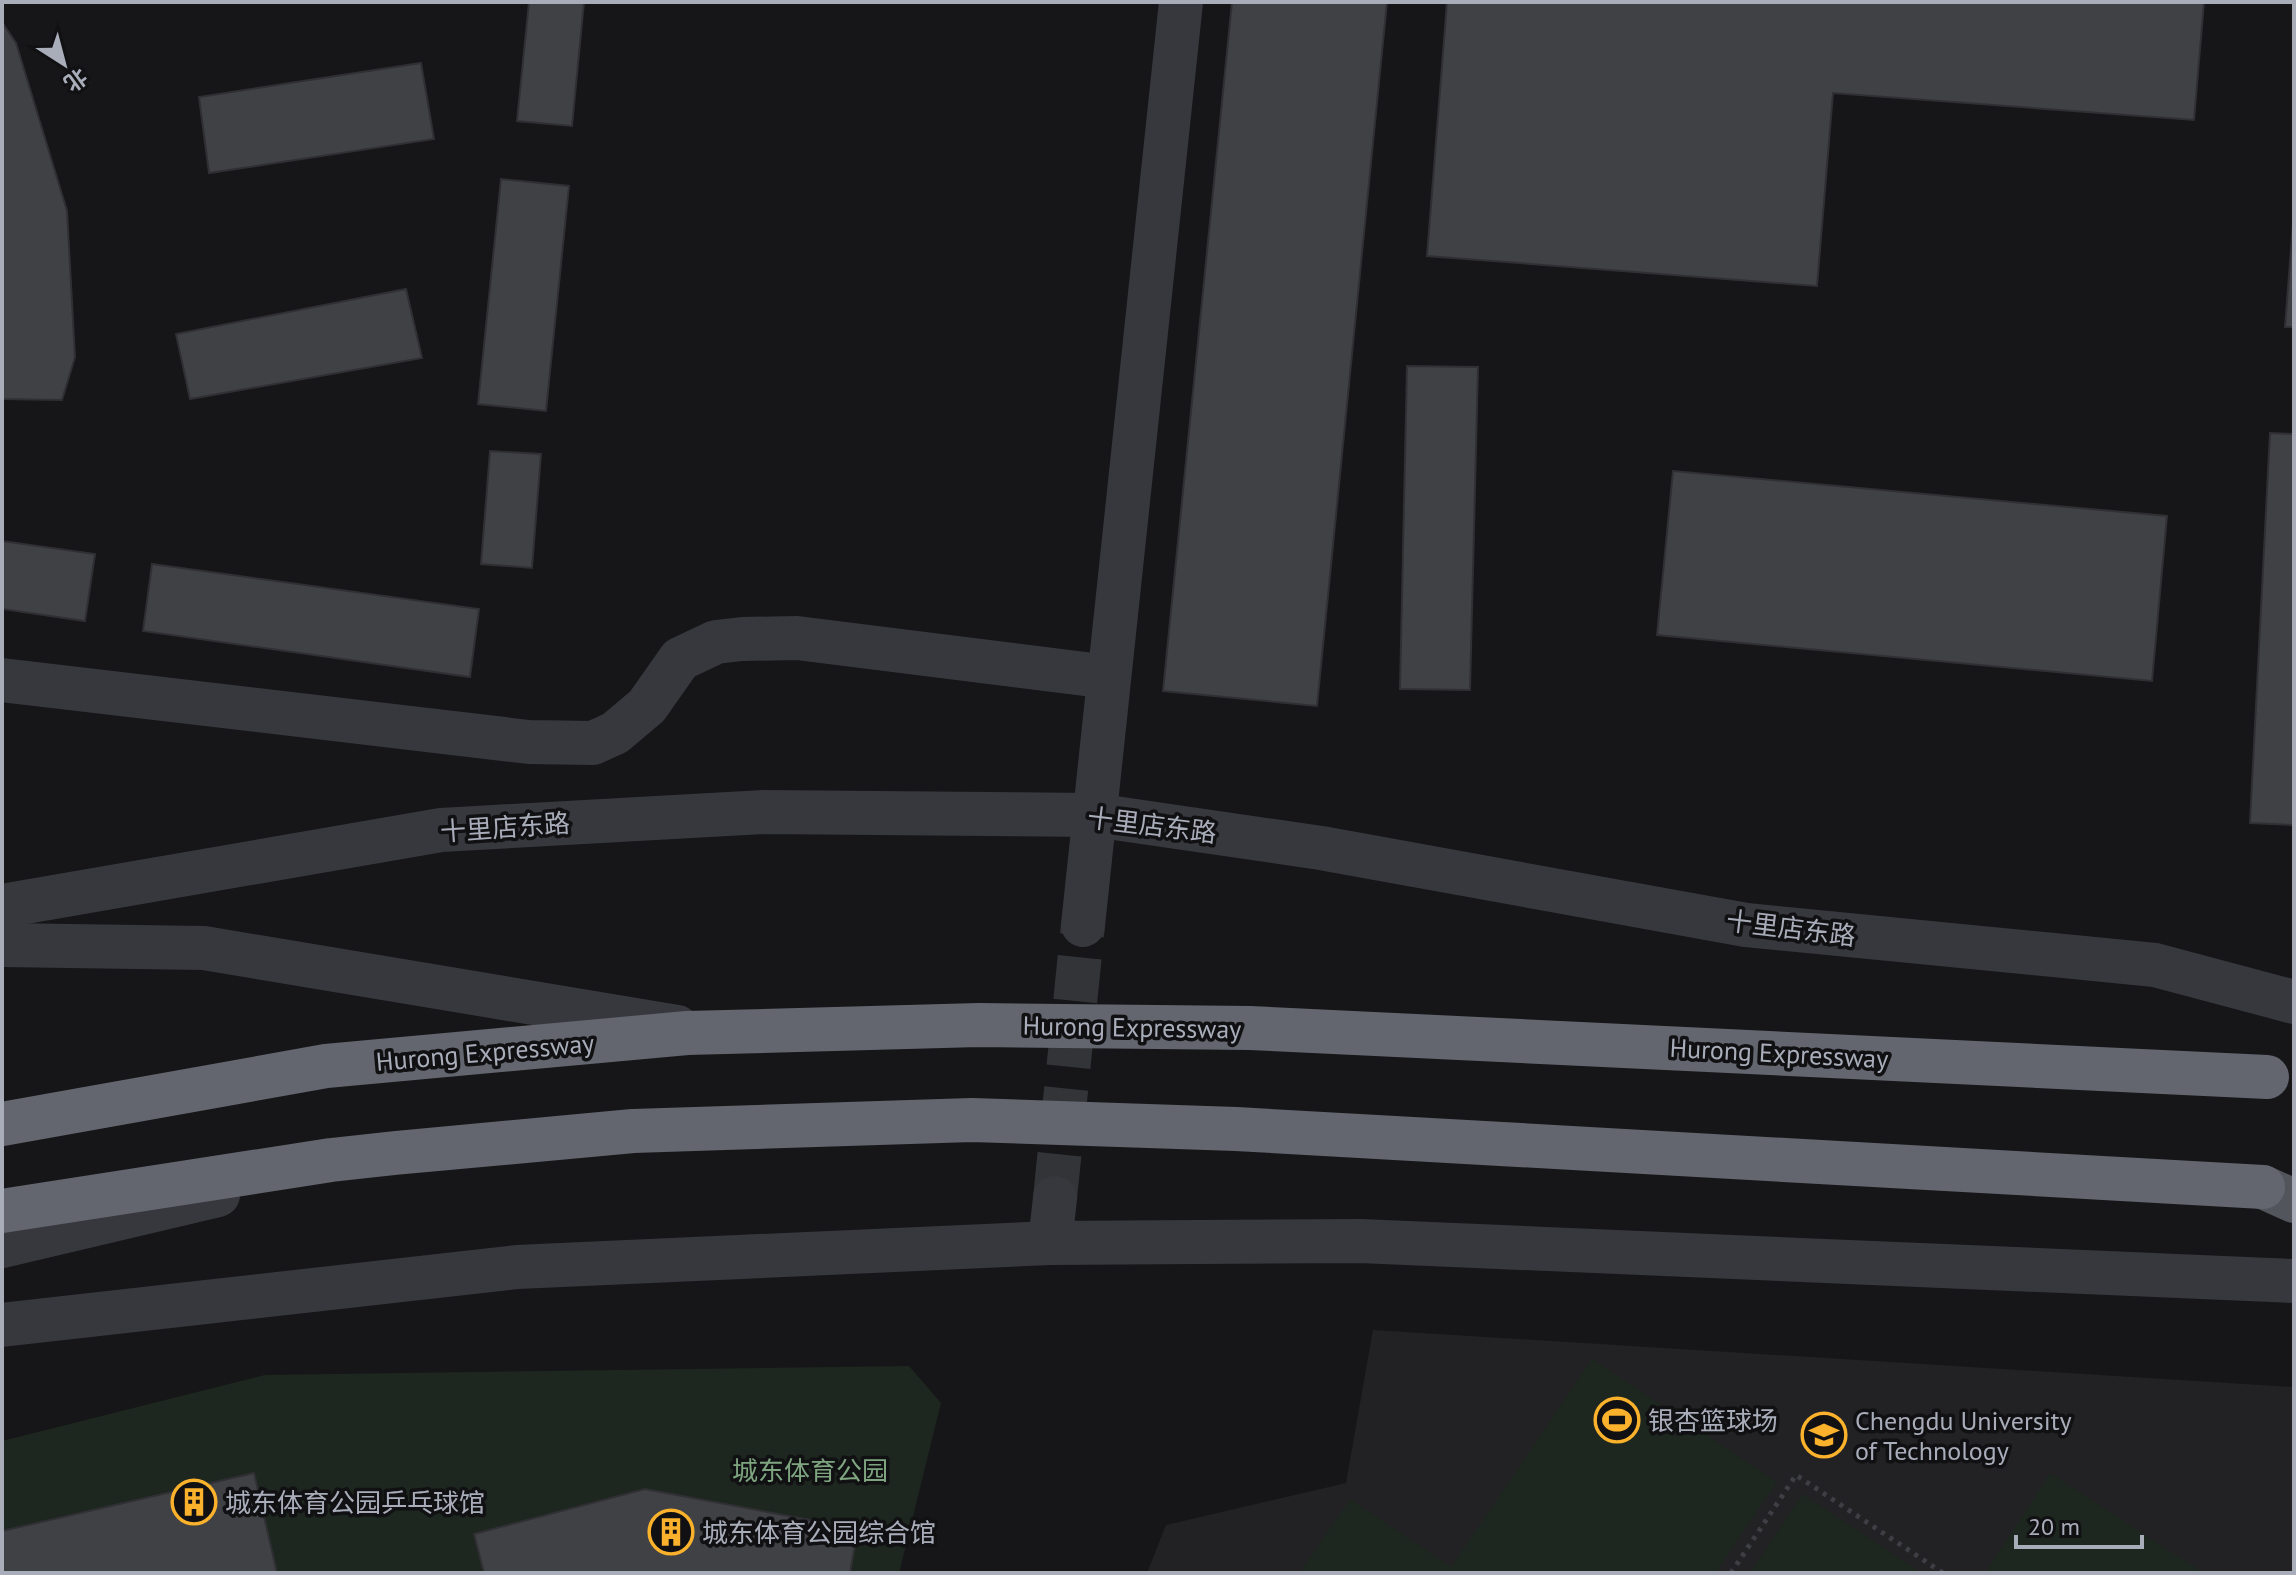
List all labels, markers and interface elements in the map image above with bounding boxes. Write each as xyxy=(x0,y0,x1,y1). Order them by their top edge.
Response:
north arrow xyxy=(24,24,104,104)
text: 北 xyxy=(59,62,93,98)
street label: 十里店东路 xyxy=(1085,801,1219,849)
street label: 十里店东路 xyxy=(439,806,571,848)
street label: 十里店东路 xyxy=(1724,904,1858,952)
street label: Hurong Expressway xyxy=(1022,1009,1242,1045)
street label: Hurong Expressway xyxy=(375,1026,595,1078)
street label: Hurong Expressway xyxy=(1669,1031,1889,1075)
sports icon: 银杏篮球场 xyxy=(1593,1396,1641,1444)
place label: 银杏篮球场 xyxy=(1648,1404,1778,1437)
place label: Chengdu University of Technology xyxy=(1855,1404,2072,1467)
school or university icon: Chengdu University of Technology xyxy=(1800,1411,1848,1459)
park label: 城东体育公园 xyxy=(732,1454,888,1487)
building icon: 城东体育公园乒乓球馆 xyxy=(170,1478,218,1526)
place label: 城东体育公园乒乓球馆 xyxy=(225,1486,485,1519)
scale bar xyxy=(2016,1499,2142,1549)
building icon: 城东体育公园综合馆 xyxy=(647,1508,695,1556)
text: 20 m xyxy=(2028,1511,2080,1542)
place label: 城东体育公园综合馆 xyxy=(702,1516,936,1549)

